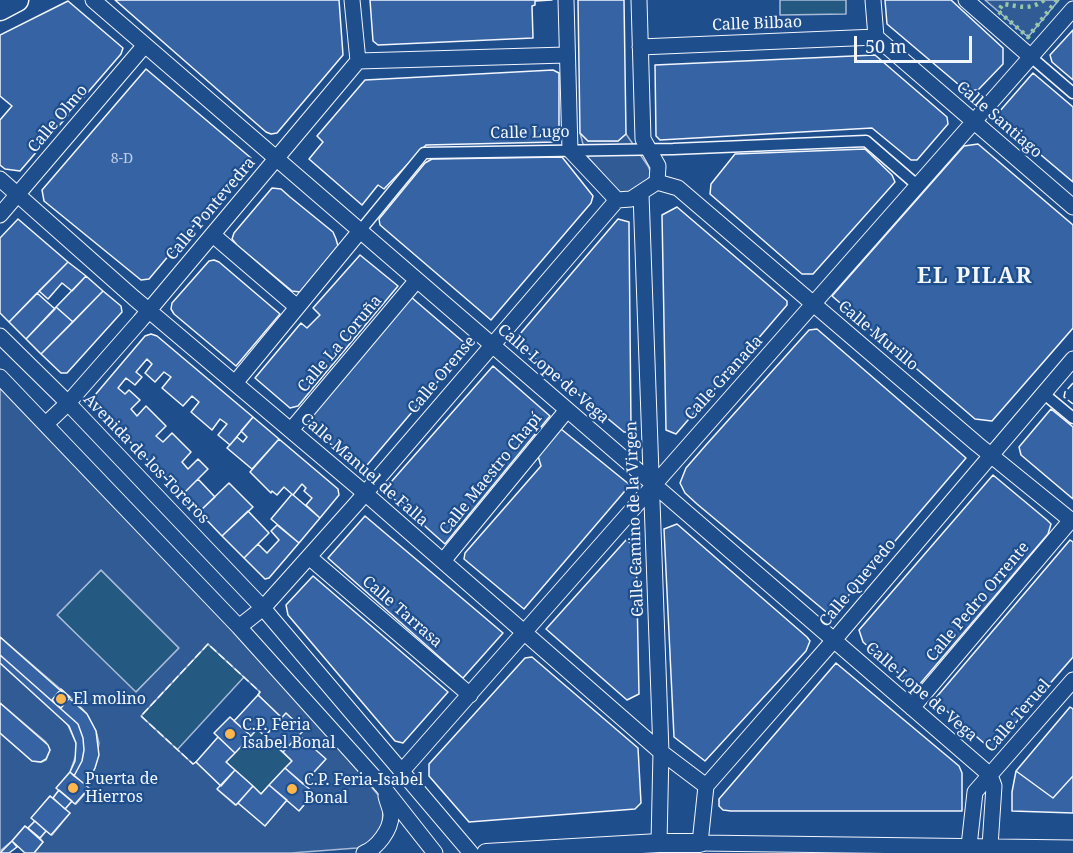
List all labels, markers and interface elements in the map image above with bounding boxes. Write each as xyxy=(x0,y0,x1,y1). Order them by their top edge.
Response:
street label: Calle Bilbao xyxy=(712,13,802,35)
scale bar xyxy=(857,24,976,62)
text: 50 m xyxy=(865,34,907,58)
street label: Calle Santiago xyxy=(952,78,1046,162)
street label: Calle Olmo xyxy=(24,81,92,157)
street label: Calle Lugo xyxy=(490,123,570,143)
house number: 8-D xyxy=(111,151,133,167)
street label: Calle Pontevedra xyxy=(162,154,260,264)
district label: EL PILAR xyxy=(917,264,1033,290)
street label: Calle La Coruña xyxy=(294,292,386,396)
street label: Calle Murillo xyxy=(834,297,922,375)
street label: Calle Lope de Vega xyxy=(493,320,613,428)
street label: Calle Orense xyxy=(404,332,480,418)
street label: Calle Granada xyxy=(681,332,767,424)
street label: Avenida de los Toreros xyxy=(79,390,213,528)
street label: Calle Manuel de Falla xyxy=(296,409,432,531)
street label: Calle Maestro Chapí xyxy=(436,409,546,539)
street label: Calle Camino de la Virgen xyxy=(622,421,648,617)
street label: Calle Quevedo xyxy=(816,535,900,631)
street label: Calle Pedro Orrente xyxy=(922,538,1034,666)
street label: Calle Tarrasa xyxy=(358,572,446,652)
street label: Calle Lope de Vega xyxy=(861,638,981,746)
street label: Calle Teruel xyxy=(981,676,1055,756)
place label: El molino xyxy=(73,689,146,709)
marker: El molino xyxy=(54,692,68,706)
place label: C.P. Feria Isabel Bonal xyxy=(242,715,336,753)
marker: C.P. Feria Isabel Bonal xyxy=(223,727,237,741)
place label: Puerta de Hierros xyxy=(85,769,158,807)
place label: C.P. Feria-Isabel Bonal xyxy=(304,770,423,808)
marker: Puerta de Hierros xyxy=(66,781,80,795)
marker: C.P. Feria-Isabel Bonal xyxy=(285,782,299,796)

